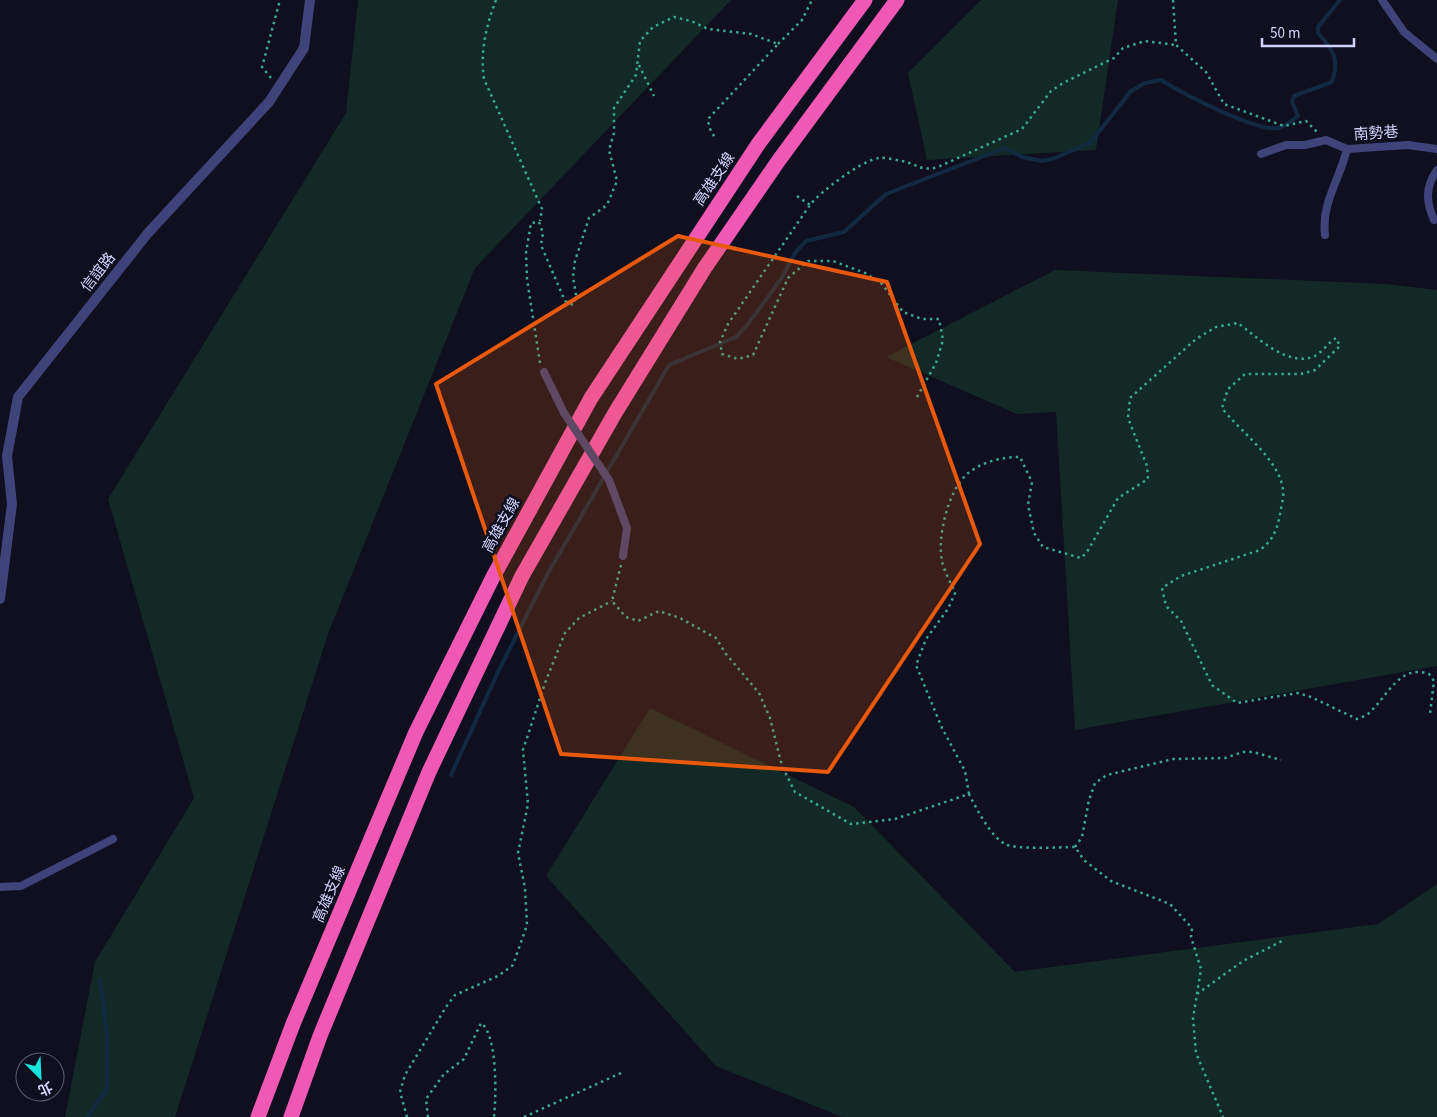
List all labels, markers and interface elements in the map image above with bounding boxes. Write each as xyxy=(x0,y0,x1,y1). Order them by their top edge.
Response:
scale bar xyxy=(1262,15,1354,47)
text: 50 m xyxy=(1270,23,1300,44)
street label: 南勢巷 xyxy=(1353,121,1399,146)
street label: 高雄支線 xyxy=(689,149,740,210)
street label: 信誼路 xyxy=(76,248,121,297)
street label: 高雄支線 xyxy=(478,494,525,557)
street label: 高雄支線 xyxy=(308,862,351,926)
north arrow xyxy=(15,1052,65,1102)
text: 北 xyxy=(34,1076,55,1100)

